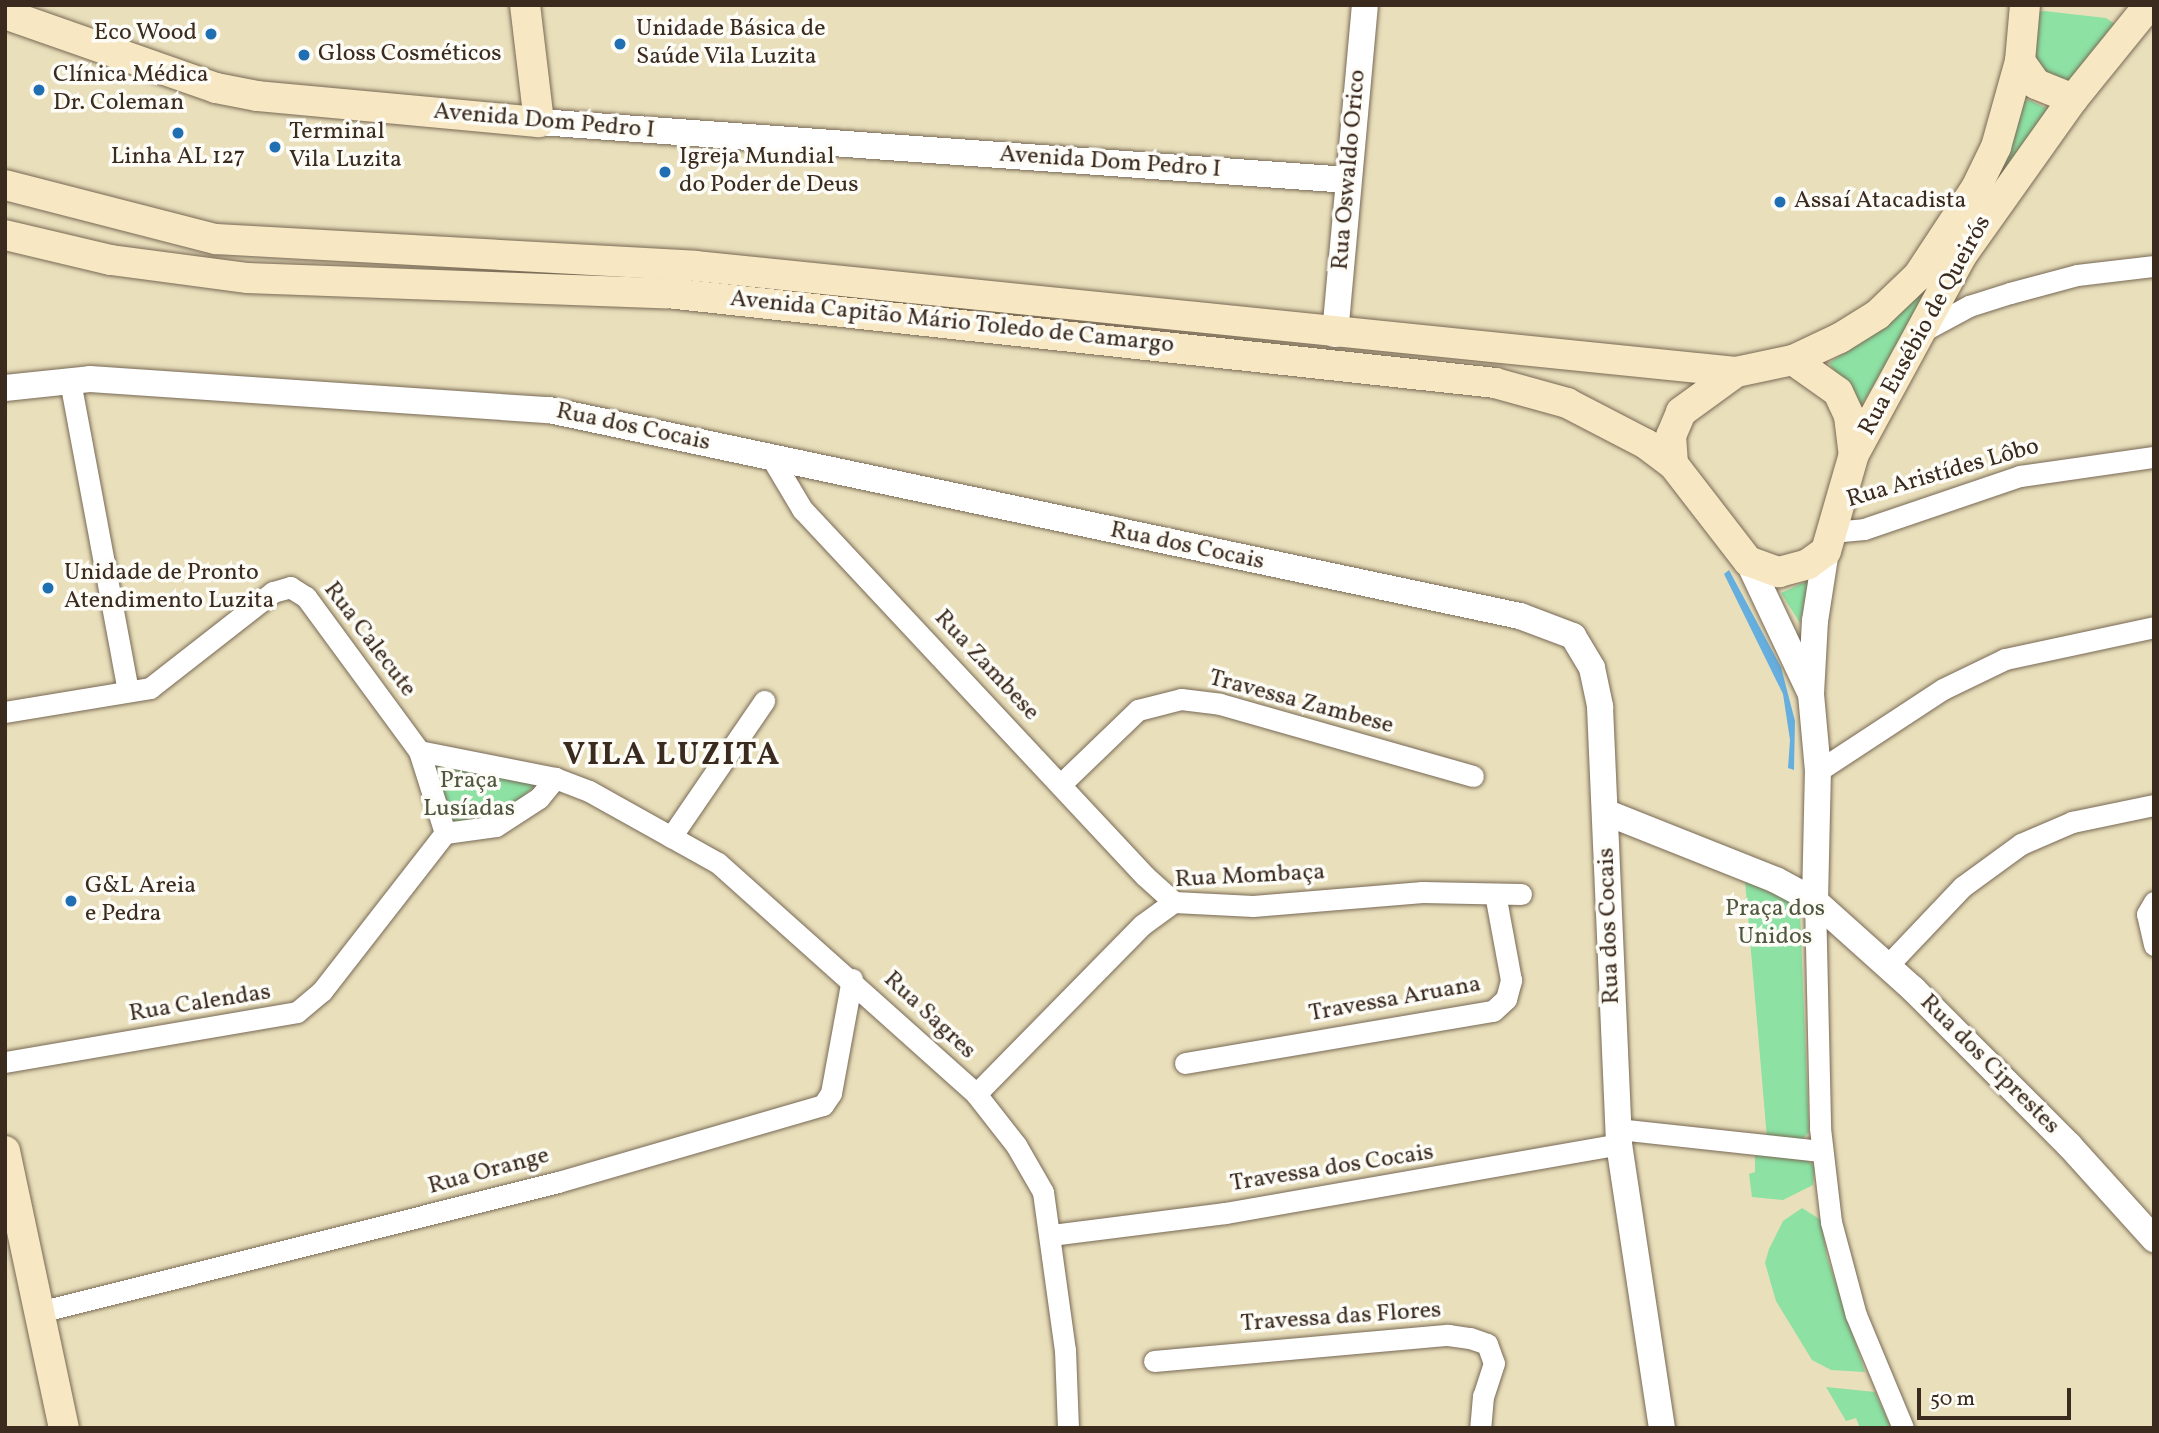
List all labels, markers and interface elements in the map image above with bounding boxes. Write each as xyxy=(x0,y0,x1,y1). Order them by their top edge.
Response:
place label: Unidade Básica de Saúde Vila Luzita xyxy=(636,16,826,72)
place label: Eco Wood xyxy=(93,20,197,48)
marker: Eco Wood xyxy=(203,26,219,42)
marker: Unidade Básica de Saúde Vila Luzita xyxy=(610,34,630,54)
place label: Gloss Cosméticos xyxy=(318,41,502,69)
marker: Gloss Cosméticos xyxy=(296,47,312,63)
place label: Clínica Médica Dr. Coleman xyxy=(53,62,209,118)
street label: Rua Oswaldo Orico xyxy=(1327,69,1373,271)
marker: Clínica Médica Dr. Coleman xyxy=(31,82,47,98)
street label: Avenida Dom Pedro I xyxy=(432,98,656,146)
place label: Terminal Vila Luzita xyxy=(289,119,402,175)
marker: Linha AL 127 xyxy=(170,125,186,141)
marker: Terminal Vila Luzita xyxy=(267,139,283,155)
street label: Avenida Dom Pedro I xyxy=(998,141,1222,185)
place label: Linha AL 127 xyxy=(111,144,245,172)
place label: Igreja Mundial do Poder de Deus xyxy=(679,144,859,200)
marker: Igreja Mundial do Poder de Deus xyxy=(657,164,673,180)
place label: Assaí Atacadista xyxy=(1794,188,1966,216)
marker: Assaí Atacadista xyxy=(1772,194,1788,210)
street label: Rua Eusébio de Queirós xyxy=(1854,211,1998,441)
street label: Avenida Capitão Mário Toledo de Camargo xyxy=(728,285,1176,361)
street label: Rua dos Cocais xyxy=(553,398,713,458)
street label: Rua Aristídes Lôbo xyxy=(1844,433,2042,515)
street label: Rua dos Cocais xyxy=(1107,517,1267,577)
place label: Unidade de Pronto Atendimento Luzita xyxy=(64,560,274,616)
street label: Rua Calecute xyxy=(316,577,422,703)
marker: Unidade de Pronto Atendimento Luzita xyxy=(38,578,58,598)
street label: Rua Zambese xyxy=(927,605,1045,727)
street label: Travessa Zambese xyxy=(1206,665,1396,741)
district label: VILA LUZITA xyxy=(564,737,780,775)
park label: Praça Lusíadas xyxy=(423,768,515,824)
street label: Rua dos Cocais xyxy=(1593,847,1627,1005)
street label: Rua Mombaça xyxy=(1174,859,1326,895)
place label: G&L Areia e Pedra xyxy=(85,873,196,929)
marker: G&L Areia e Pedra xyxy=(63,893,79,909)
park label: Praça dos Unidos xyxy=(1725,896,1825,952)
street label: Rua Sagres xyxy=(877,966,981,1066)
street label: Travessa Aruana xyxy=(1307,971,1483,1029)
street label: Rua Calendas xyxy=(127,979,273,1029)
street label: Rua dos Ciprestes xyxy=(1913,989,2065,1141)
street label: Travessa dos Cocais xyxy=(1228,1139,1436,1199)
street label: Rua Orange xyxy=(425,1142,553,1202)
street label: Travessa das Flores xyxy=(1240,1297,1442,1339)
scale bar xyxy=(1921,1374,2075,1418)
text: 50 m xyxy=(1930,1385,1975,1414)

